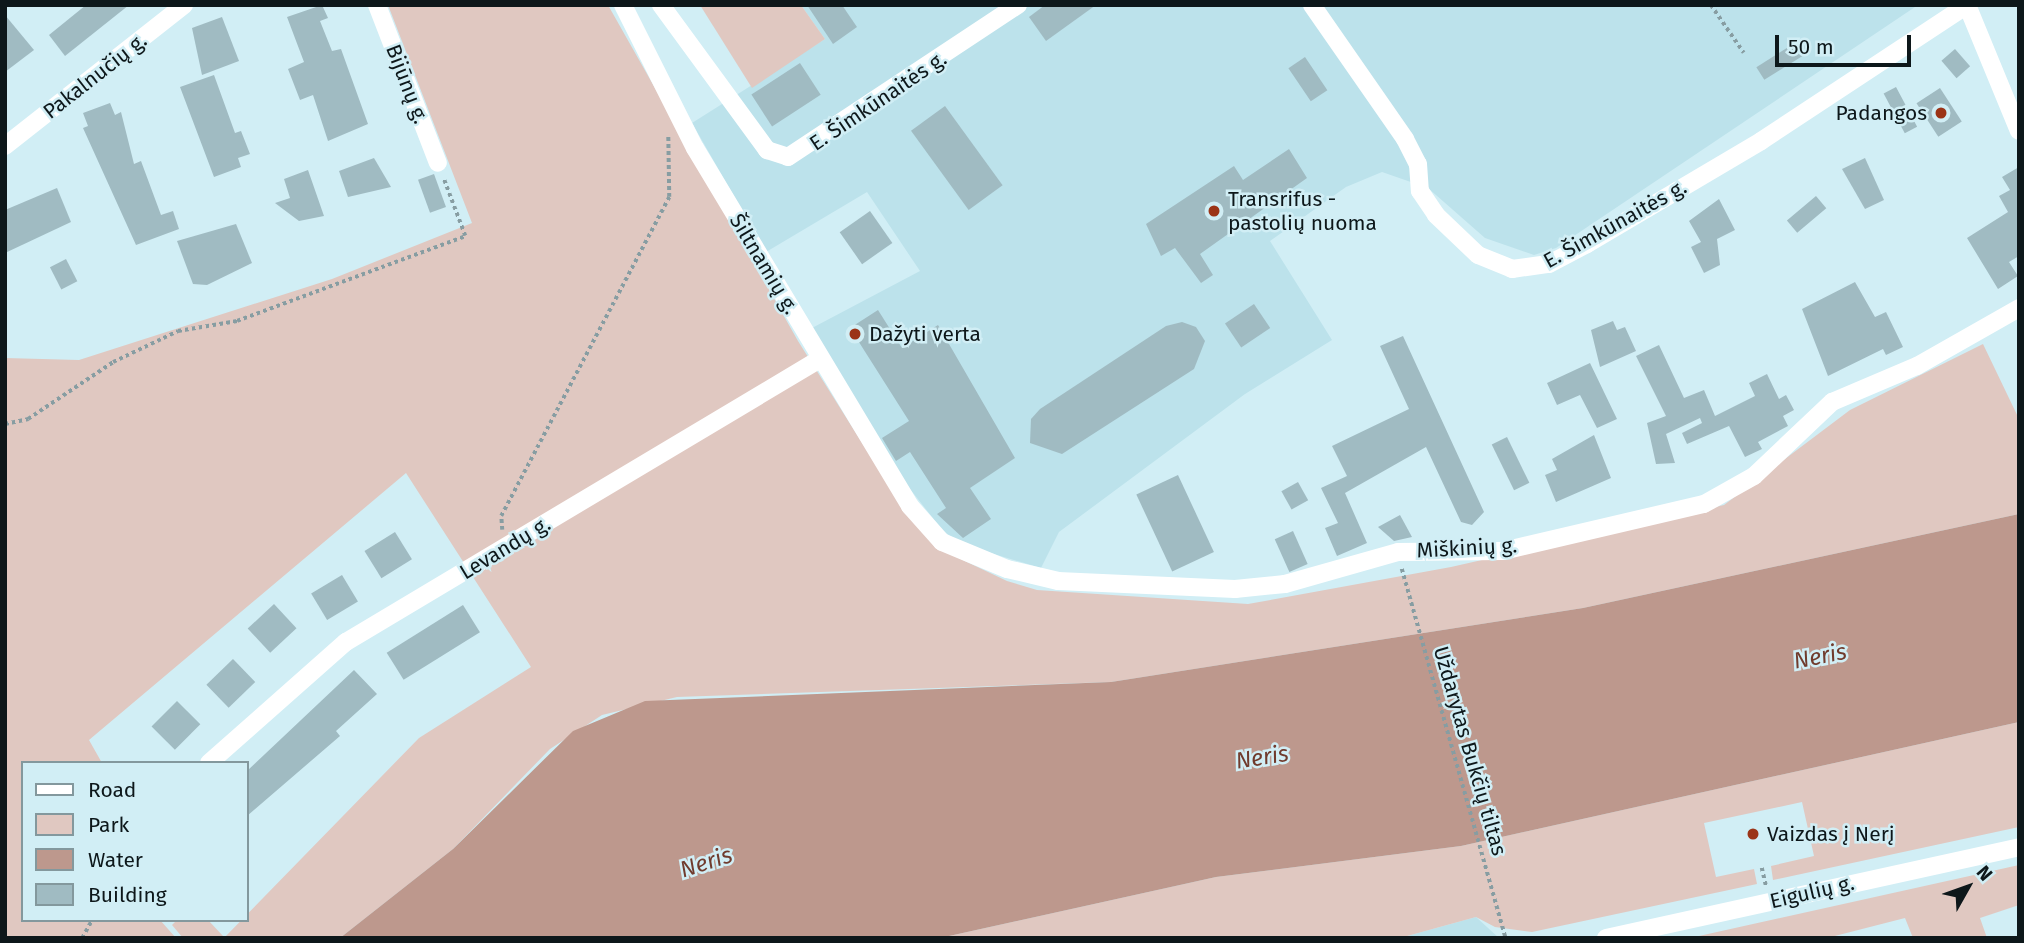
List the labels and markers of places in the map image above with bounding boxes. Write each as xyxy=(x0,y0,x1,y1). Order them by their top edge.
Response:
place label: Padangos xyxy=(1836,100,1927,126)
marker: Padangos xyxy=(1933,105,1949,121)
place label: Transrifus - pastolių nuoma xyxy=(1228,186,1377,236)
marker: Transrifus - pastolių nuoma xyxy=(1206,203,1222,219)
place label: Dažyti verta xyxy=(869,321,981,347)
marker: Dažyti verta xyxy=(847,326,863,342)
place label: Vaizdas į Nerį xyxy=(1767,821,1895,847)
marker: Vaizdas į Nerį xyxy=(1745,826,1761,842)

